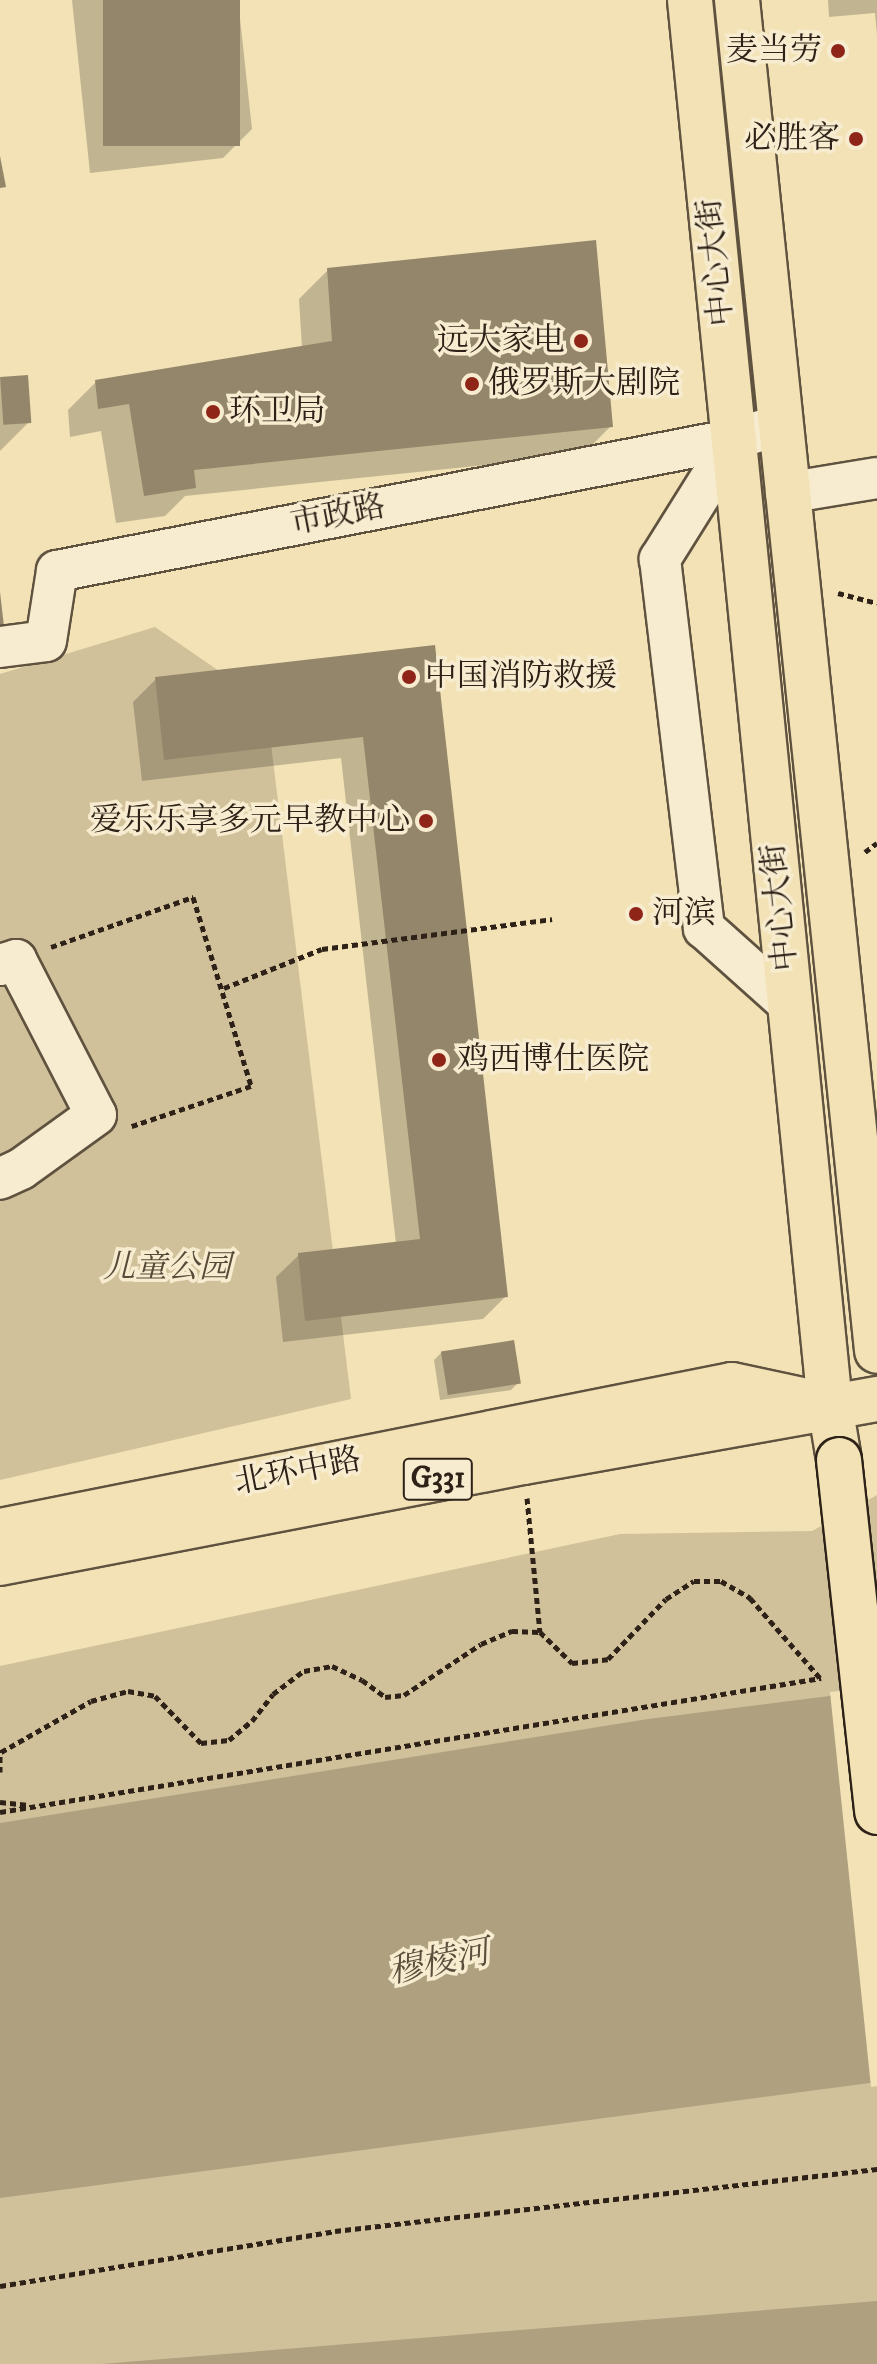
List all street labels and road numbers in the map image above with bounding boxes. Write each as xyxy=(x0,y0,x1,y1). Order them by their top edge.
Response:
street label: 中心大街 xyxy=(691,196,743,328)
street label: 市政路 xyxy=(287,488,389,544)
street label: 中心大街 xyxy=(755,841,807,973)
street label: 北环中路 xyxy=(232,1441,364,1503)
road number: G331 xyxy=(402,1453,474,1505)

